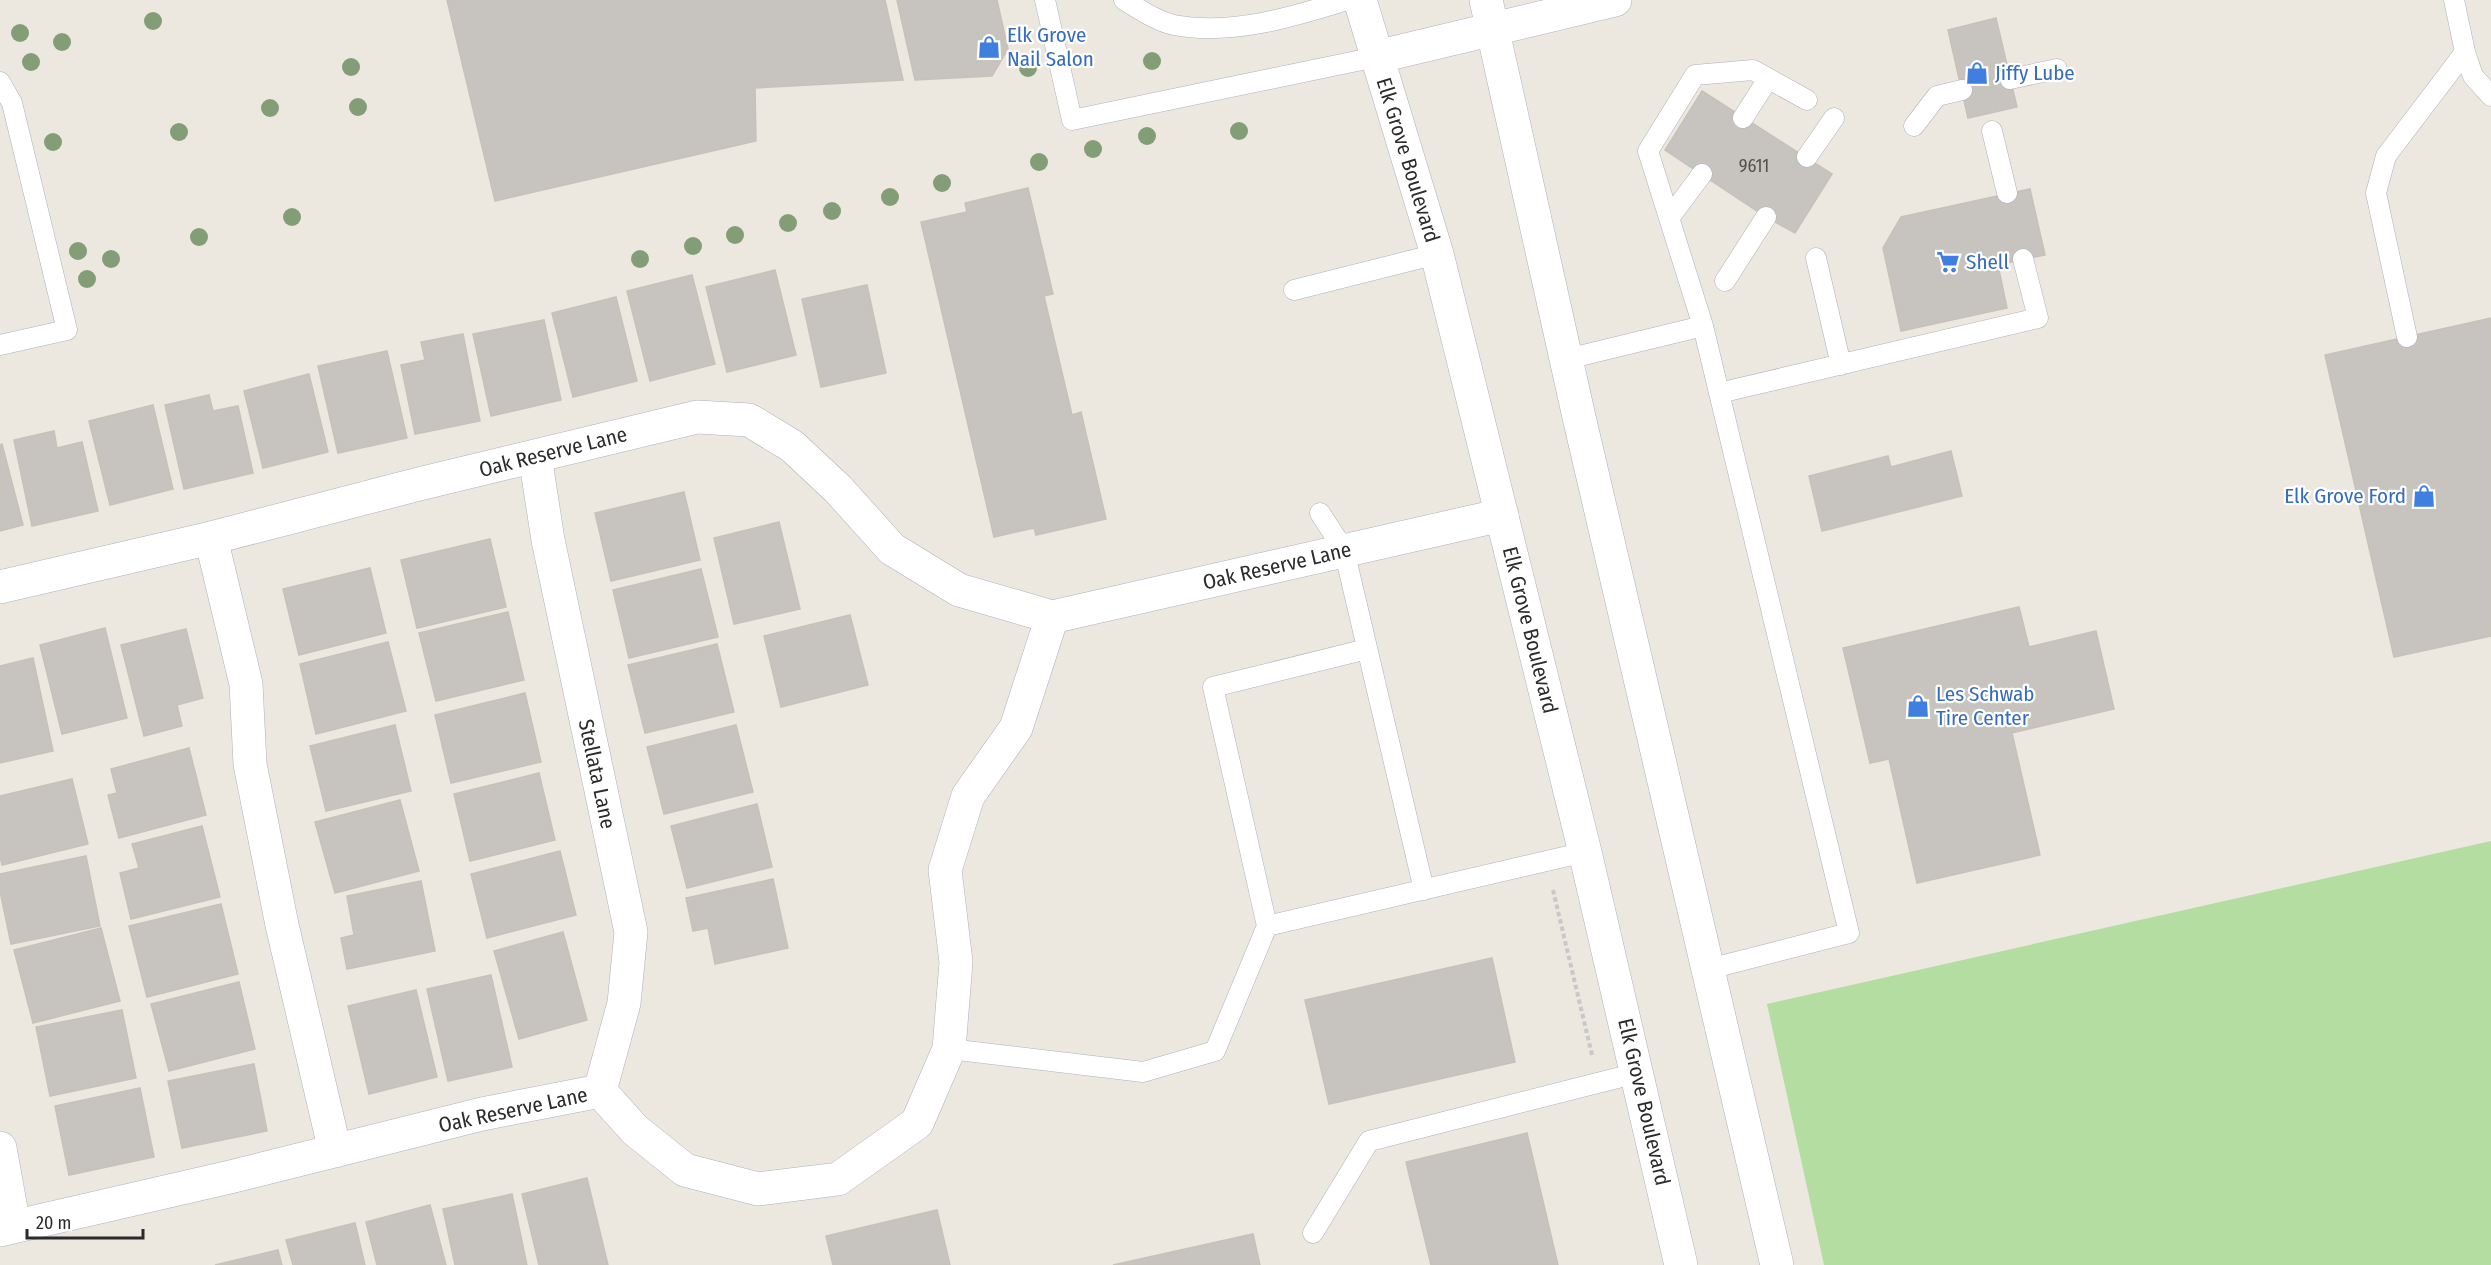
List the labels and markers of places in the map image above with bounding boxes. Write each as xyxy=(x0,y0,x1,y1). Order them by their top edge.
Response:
place label: Elk Grove Nail Salon xyxy=(1007,22,1094,72)
shop icon: Elk Grove Nail Salon xyxy=(976,34,1002,60)
shop icon: Jiffy Lube xyxy=(1964,60,1990,86)
place label: Jiffy Lube xyxy=(1995,60,2075,86)
supermarket icon: Shell xyxy=(1935,249,1961,275)
place label: Shell xyxy=(1966,249,2009,275)
place label: Elk Grove Ford xyxy=(2284,483,2406,509)
shop icon: Elk Grove Ford xyxy=(2411,483,2437,509)
place label: Les Schwab Tire Center xyxy=(1936,681,2035,731)
shop icon: Les Schwab Tire Center xyxy=(1905,693,1931,719)

